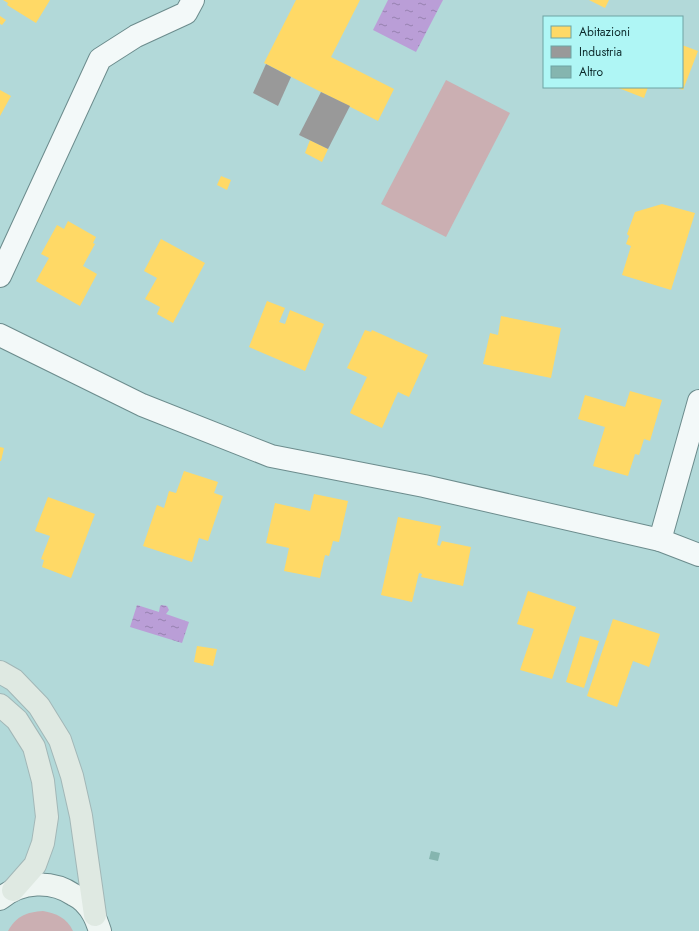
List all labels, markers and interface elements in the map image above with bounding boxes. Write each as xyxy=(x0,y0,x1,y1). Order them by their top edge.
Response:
legend xyxy=(543,16,683,88)
text: Abitazioni xyxy=(579,23,630,41)
text: Industria xyxy=(579,43,622,61)
text: Altro xyxy=(579,63,603,81)

